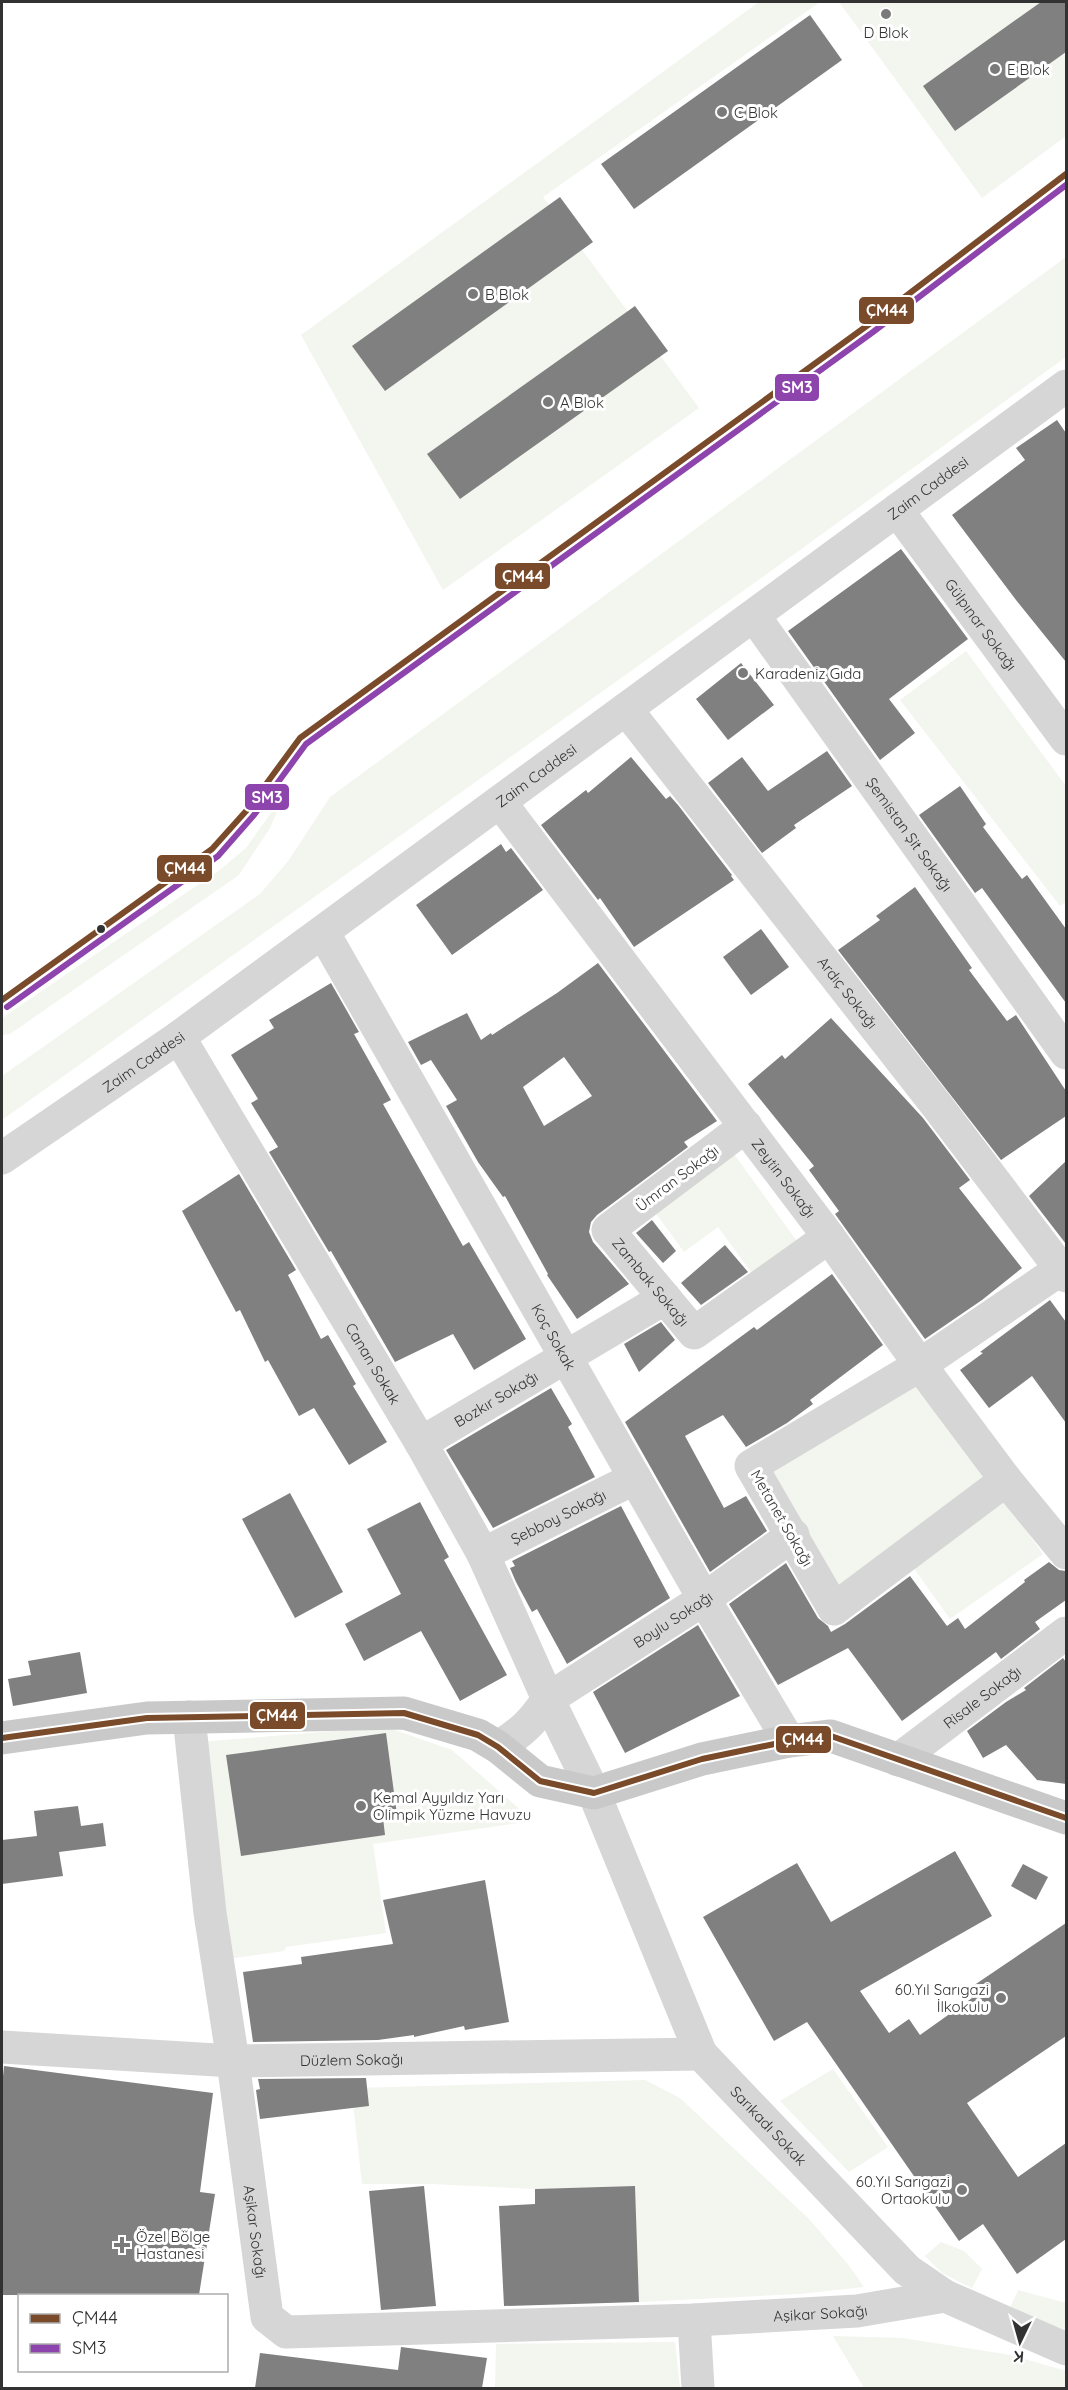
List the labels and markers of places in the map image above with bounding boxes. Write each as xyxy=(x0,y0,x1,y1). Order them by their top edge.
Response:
marker: D Blok xyxy=(879,7,893,21)
place label: D Blok xyxy=(864,23,909,42)
place label: E Blok xyxy=(1007,60,1050,79)
marker: E Blok xyxy=(988,62,1002,76)
place label: C Blok xyxy=(734,103,778,122)
marker: C Blok xyxy=(715,105,729,119)
place label: B Blok xyxy=(485,285,529,304)
marker: B Blok xyxy=(466,287,480,301)
place label: A Blok xyxy=(560,393,604,412)
marker: A Blok xyxy=(541,395,555,409)
place label: Karadeniz Gıda xyxy=(755,664,861,683)
marker: Karadeniz Gıda xyxy=(736,666,750,680)
unlabelled marker xyxy=(95,923,107,935)
place label: Kemal Ayyıldız Yarı Olimpik Yüzme Havuzu xyxy=(373,1788,531,1824)
marker: Kemal Ayyıldız Yarı Olimpik Yüzme Havuzu xyxy=(354,1799,368,1813)
place label: 60.Yıl Sarıgazi İlkokulu xyxy=(895,1980,989,2016)
marker: 60.Yıl Sarıgazi İlkokulu xyxy=(994,1991,1008,2005)
place label: 60.Yıl Sarıgazi Ortaokulu xyxy=(856,2172,950,2208)
marker: 60.Yıl Sarıgazi Ortaokulu xyxy=(955,2183,969,2197)
place label: Özel Bölge Hastanesi xyxy=(136,2227,210,2263)
marker: Özel Bölge Hastanesi xyxy=(113,2236,131,2254)

